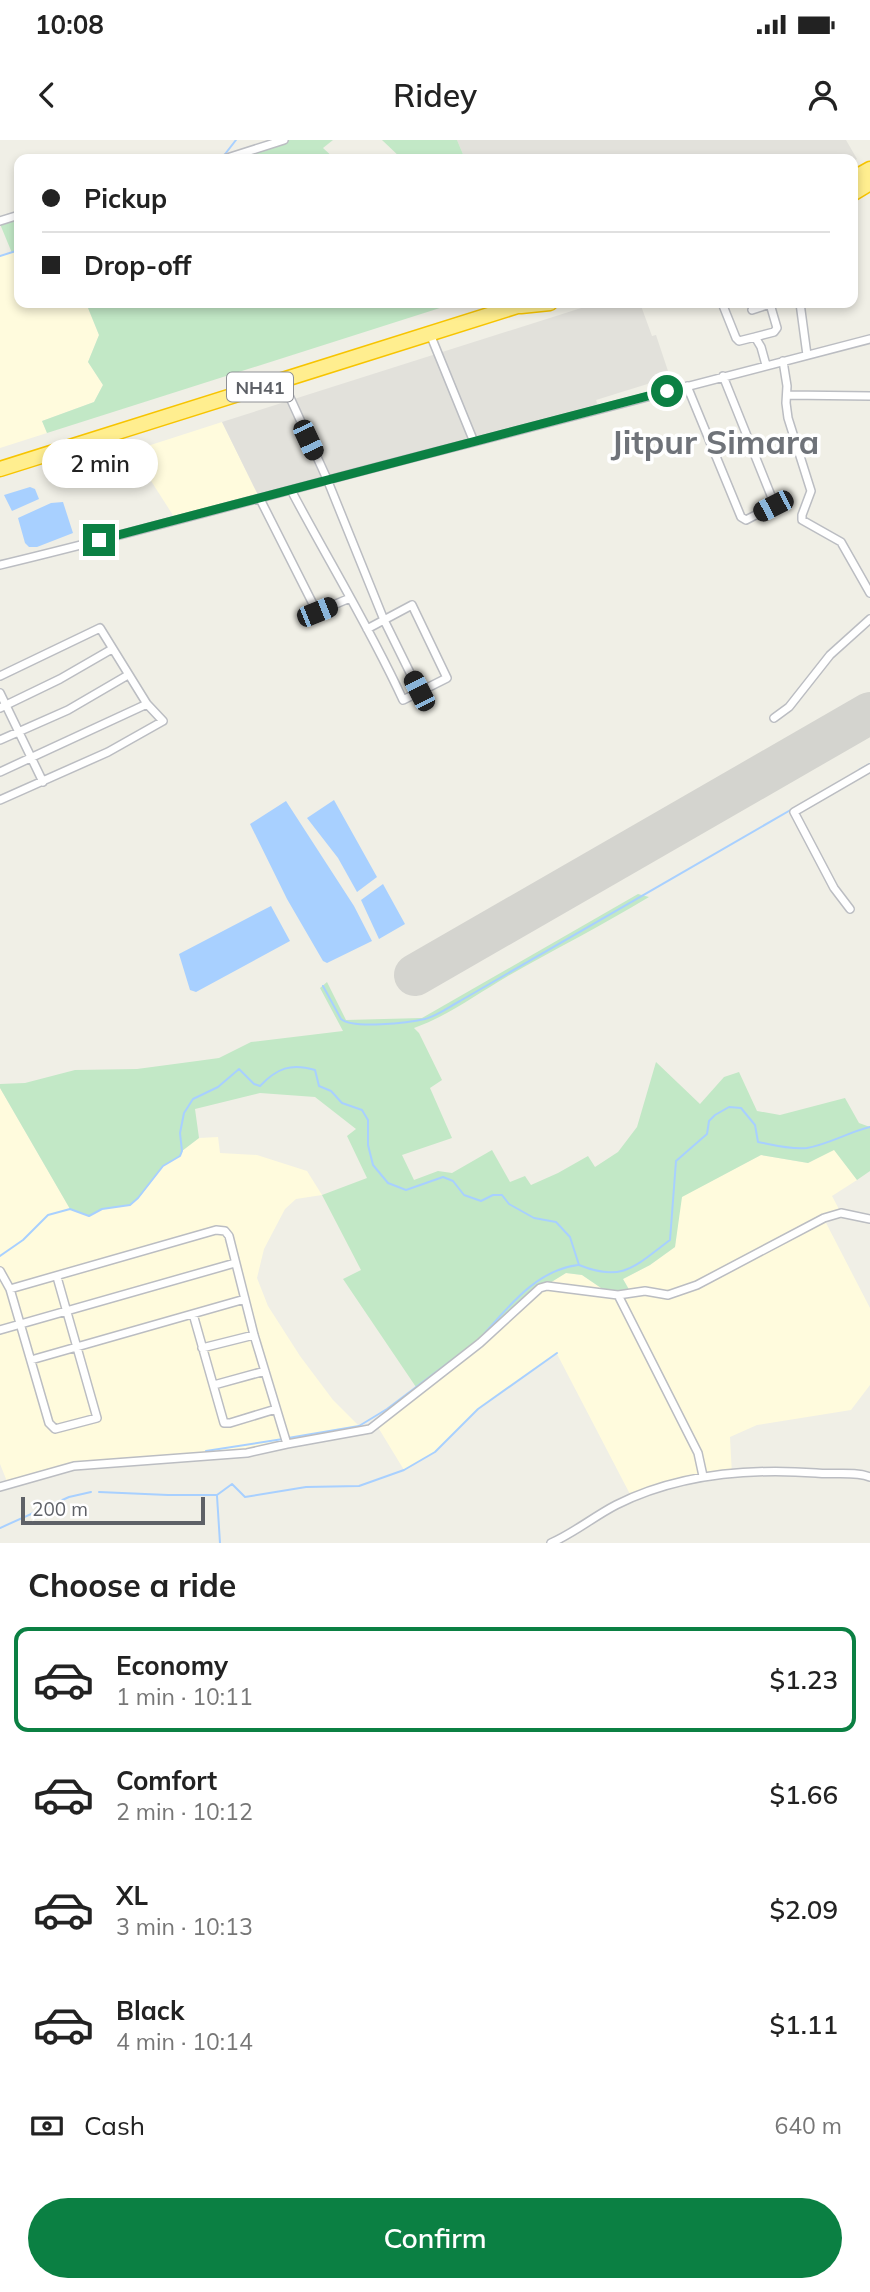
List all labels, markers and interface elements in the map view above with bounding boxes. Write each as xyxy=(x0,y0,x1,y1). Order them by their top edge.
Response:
text: 10:08 xyxy=(35,8,104,41)
text: Ridey xyxy=(393,75,477,115)
icon: back xyxy=(28,76,66,114)
icon: person xyxy=(804,76,842,114)
text: Pickup xyxy=(84,182,167,215)
text: Drop-off xyxy=(84,249,191,282)
road number: NH41 xyxy=(227,372,293,402)
route start xyxy=(651,375,683,407)
car xyxy=(290,417,327,463)
district label: Jitpur Simara xyxy=(611,421,819,462)
callout: 2 min xyxy=(41,438,157,488)
text: 2 min xyxy=(70,449,130,478)
car xyxy=(750,487,797,525)
route end xyxy=(83,524,115,556)
car xyxy=(294,594,341,630)
car xyxy=(401,668,438,714)
scale bar xyxy=(21,1494,205,1526)
text: 200 m xyxy=(32,1497,88,1521)
text: Choose a ride xyxy=(28,1565,236,1605)
icon: car xyxy=(32,1648,95,1711)
text: Economy xyxy=(116,1649,228,1682)
text: $1.23 xyxy=(769,1663,838,1696)
text: 1 min · 10:11 xyxy=(116,1682,253,1711)
icon: car xyxy=(32,1763,95,1826)
text: Comfort xyxy=(116,1764,217,1797)
text: $1.66 xyxy=(769,1778,838,1811)
text: 2 min · 10:12 xyxy=(116,1797,253,1826)
icon: car xyxy=(32,1878,95,1941)
text: XL xyxy=(116,1879,148,1912)
text: $2.09 xyxy=(769,1893,838,1926)
text: 3 min · 10:13 xyxy=(116,1912,253,1941)
icon: car xyxy=(32,1993,95,2056)
text: Black xyxy=(116,1994,184,2027)
text: $1.11 xyxy=(769,2008,838,2041)
text: 4 min · 10:14 xyxy=(116,2027,253,2056)
icon: cash xyxy=(28,2107,66,2145)
text: Cash xyxy=(84,2109,145,2142)
text: 640 m xyxy=(774,2111,842,2140)
button: Confirm xyxy=(28,2198,842,2278)

